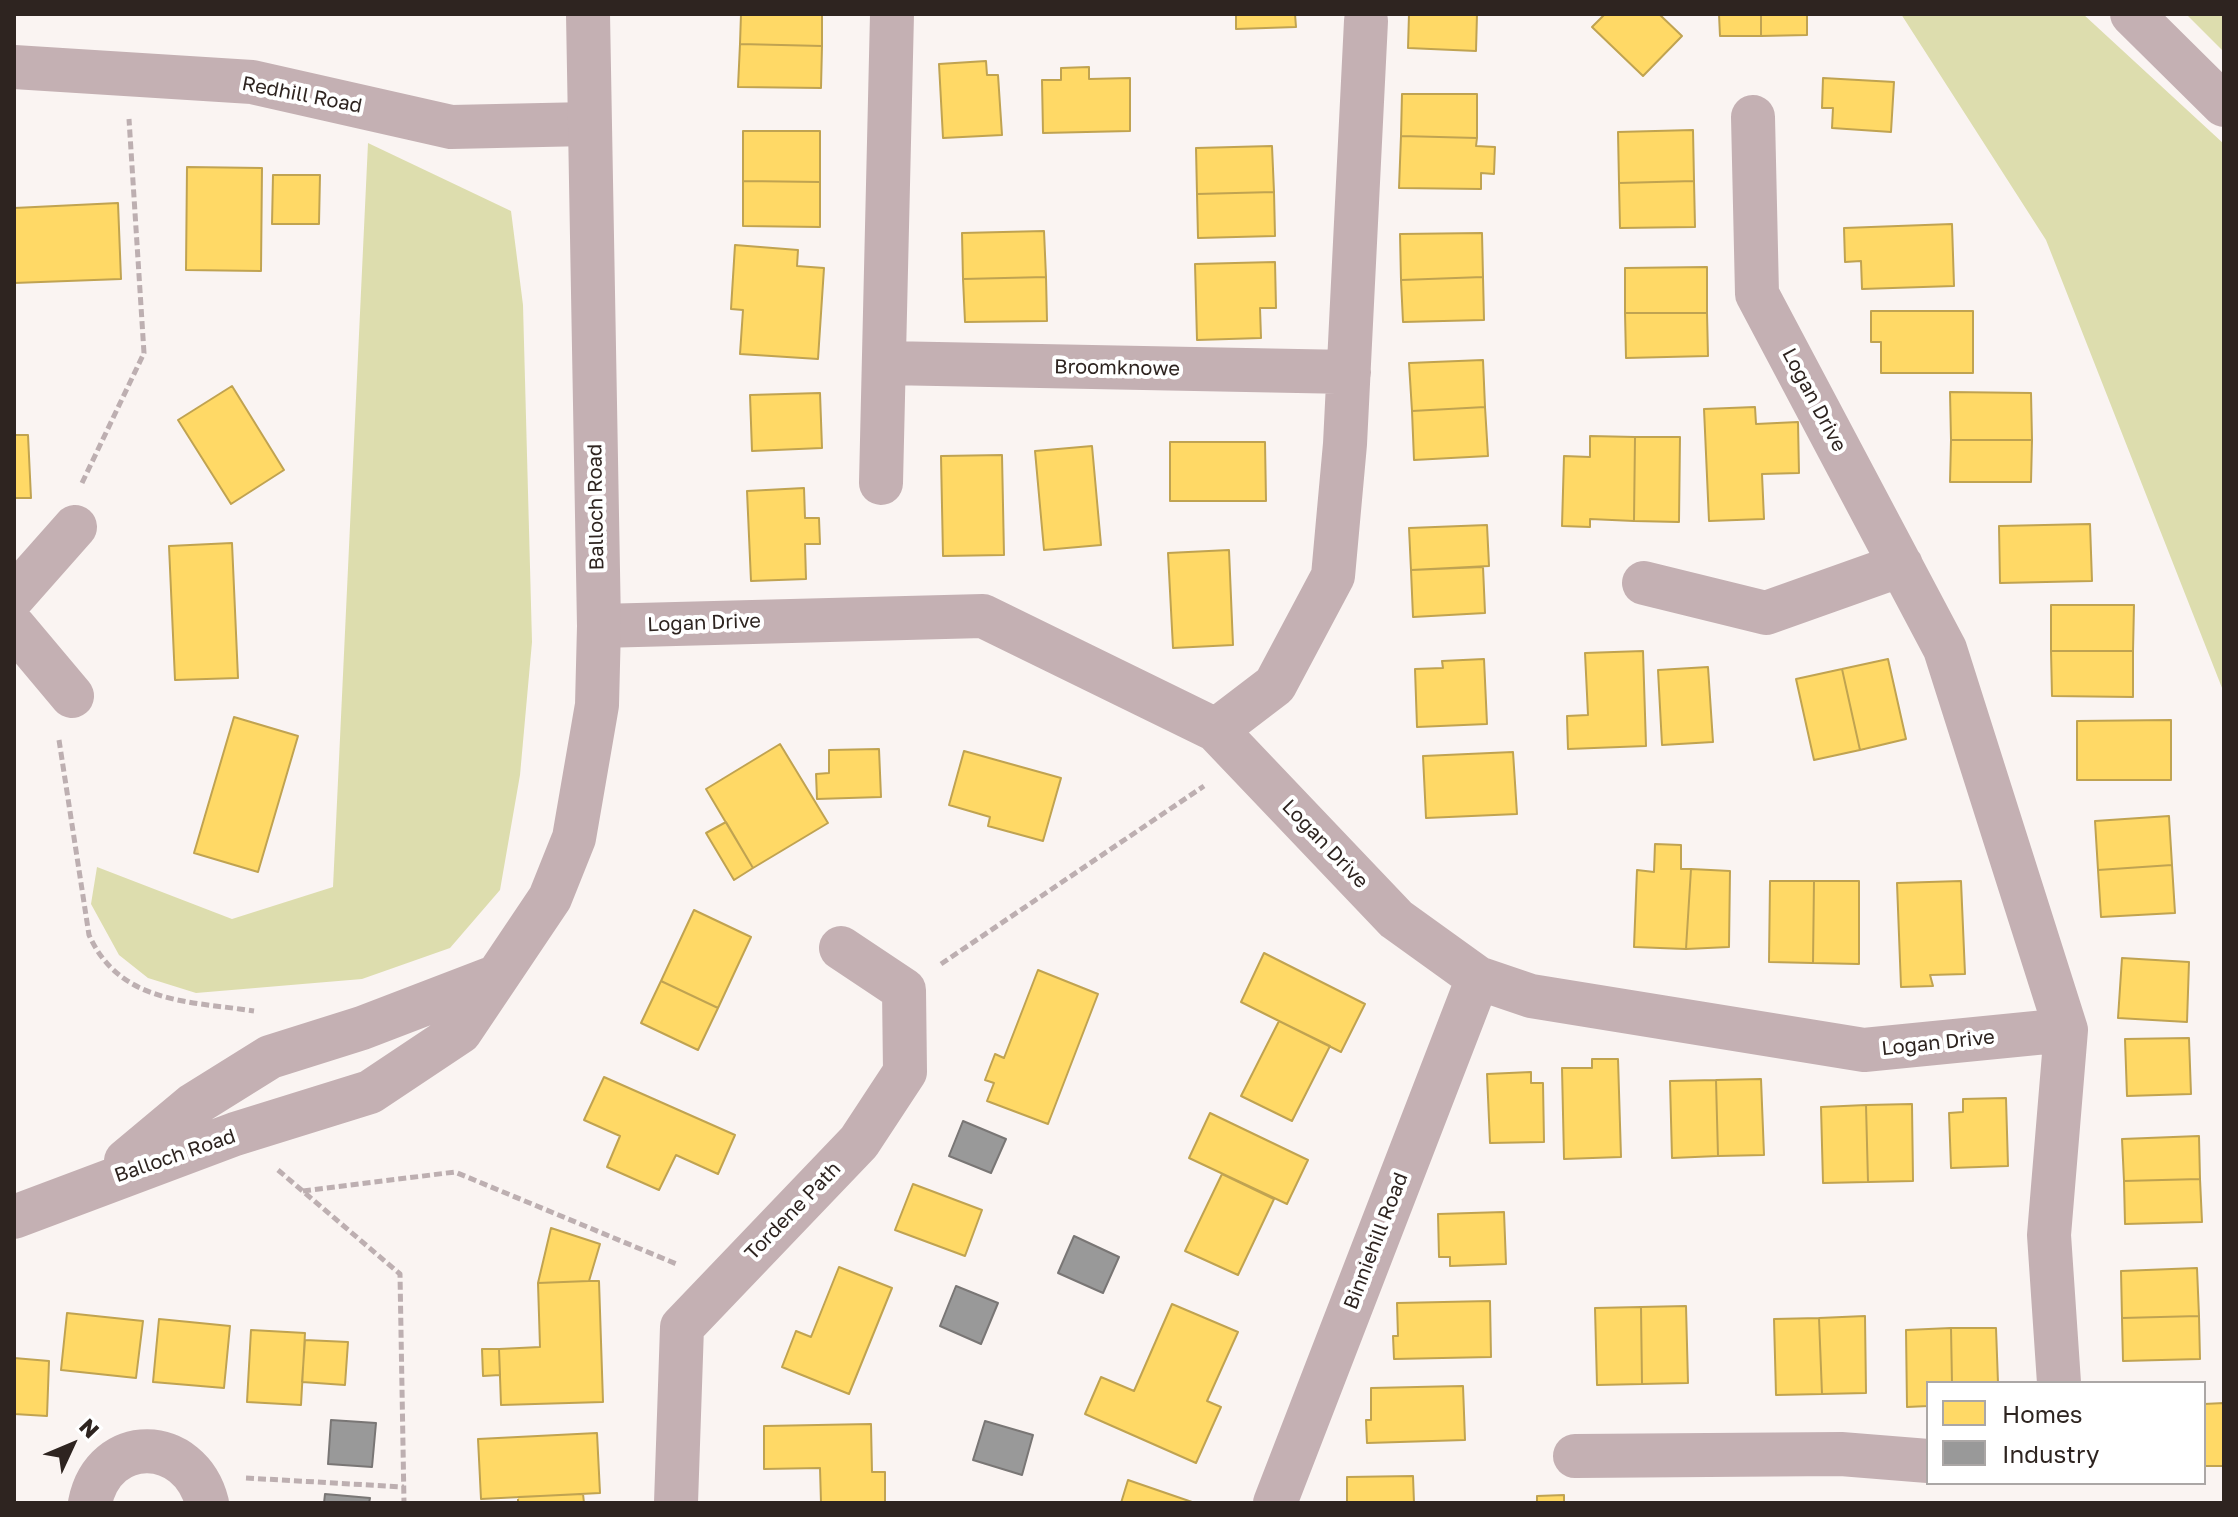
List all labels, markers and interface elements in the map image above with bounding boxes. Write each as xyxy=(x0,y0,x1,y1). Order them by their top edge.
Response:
street label: Redhill Road xyxy=(240,72,364,118)
street label: Logan Drive xyxy=(1777,344,1851,456)
street label: Broomknowe xyxy=(1054,355,1180,381)
street label: Balloch Road xyxy=(583,444,609,570)
street label: Logan Drive xyxy=(647,609,761,637)
street label: Logan Drive xyxy=(1277,795,1373,893)
street label: Logan Drive xyxy=(1880,1025,1996,1061)
street label: Balloch Road xyxy=(111,1124,239,1188)
street label: Tordene Path xyxy=(740,1157,846,1265)
street label: Binniehill Road xyxy=(1339,1169,1413,1313)
legend xyxy=(1926,1381,2206,1485)
text: Homes xyxy=(2002,1399,2083,1428)
north arrow xyxy=(32,1405,112,1485)
text: N xyxy=(74,1413,105,1443)
text: Industry xyxy=(2002,1439,2099,1468)

